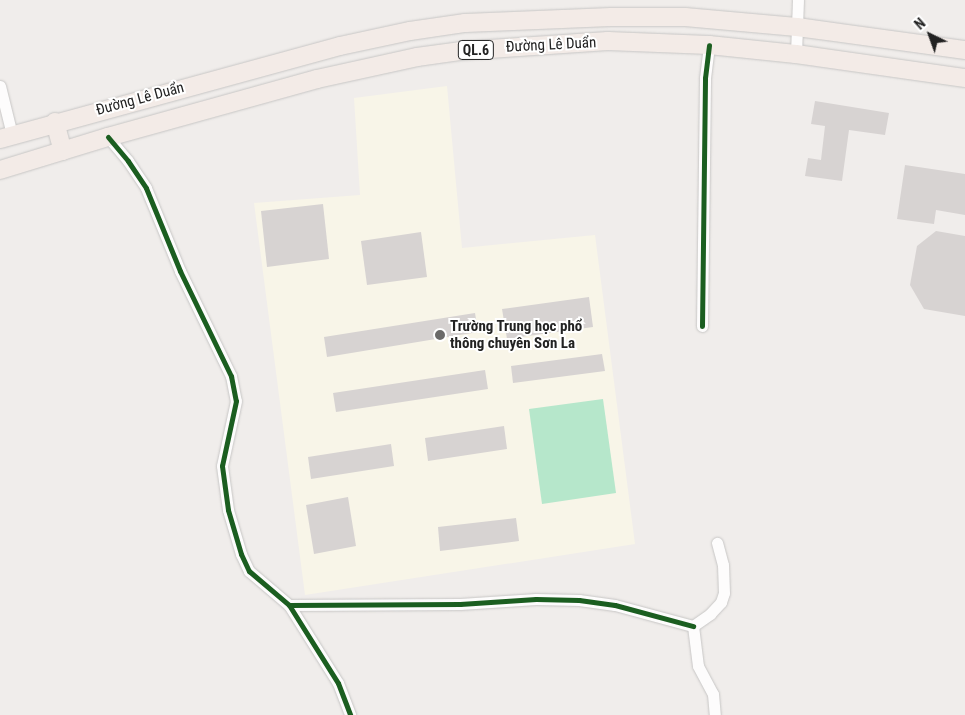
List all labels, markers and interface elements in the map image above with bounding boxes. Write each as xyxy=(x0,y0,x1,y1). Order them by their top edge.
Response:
north arrow xyxy=(905,10,955,60)
text: N xyxy=(911,15,928,33)
street label: Đường Lê Duẩn xyxy=(505,34,597,56)
road number: QL.6 xyxy=(457,38,495,62)
street label: Đường Lê Duẩn xyxy=(94,79,186,119)
place label: Trường Trung học phổ thông chuyên Sơn La xyxy=(450,317,583,352)
marker: Trường Trung học phổ thông chuyên Sơn La xyxy=(434,329,446,341)

